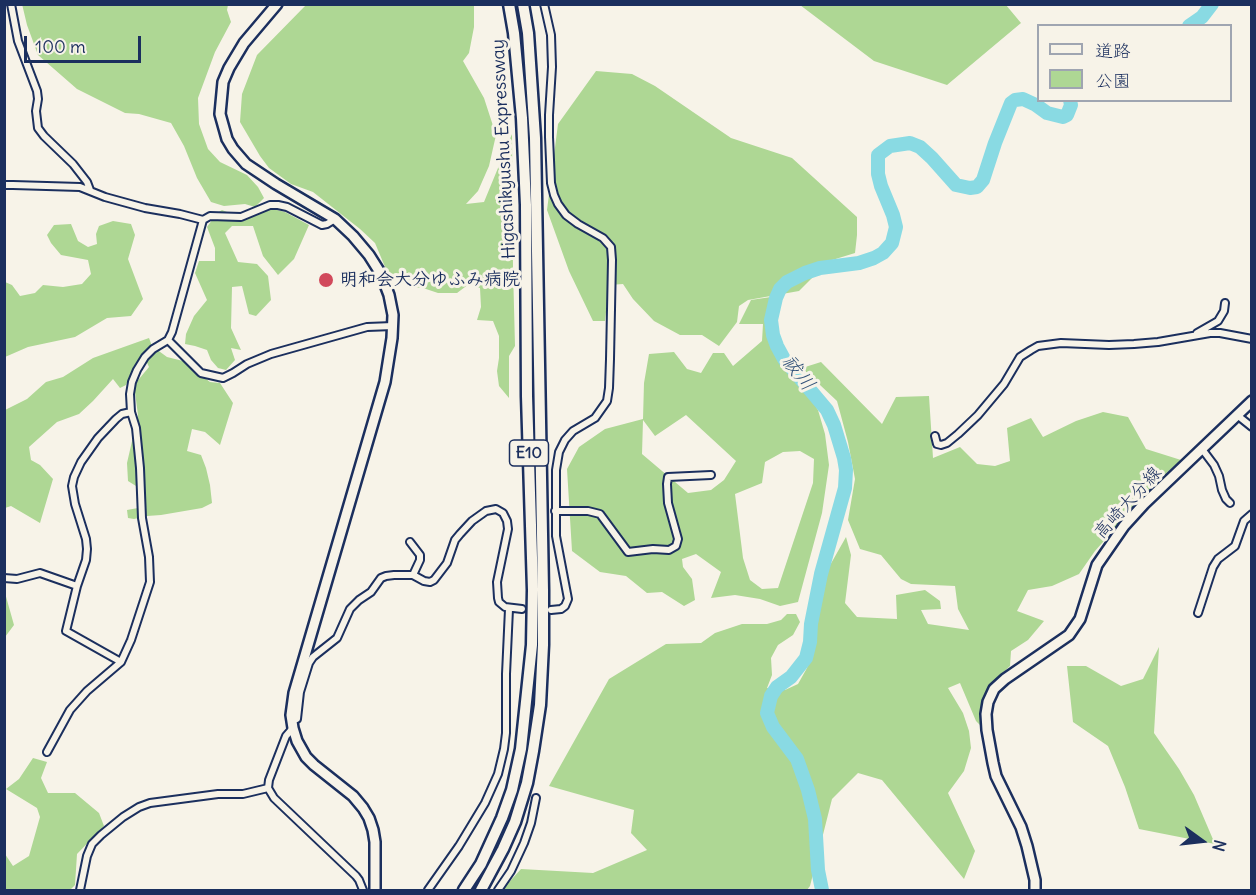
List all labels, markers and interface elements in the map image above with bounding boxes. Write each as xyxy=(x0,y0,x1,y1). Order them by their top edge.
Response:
scale bar xyxy=(27,24,144,62)
legend xyxy=(1037,24,1232,102)
text: 100 m xyxy=(35,35,86,58)
street label: Higashikyushu Expressway xyxy=(487,39,521,259)
text: 道路 xyxy=(1095,39,1131,62)
text: 公園 xyxy=(1095,69,1131,92)
place label: 明和会大分ゆふみ病院 xyxy=(340,269,520,291)
marker: 明和会大分ゆふみ病院 xyxy=(317,271,335,289)
water label: 祓川 xyxy=(776,350,820,396)
road number: E10 xyxy=(510,440,548,466)
street label: 高崎大分線 xyxy=(1090,462,1166,544)
north arrow xyxy=(1172,811,1232,871)
text: N xyxy=(1208,838,1230,854)

